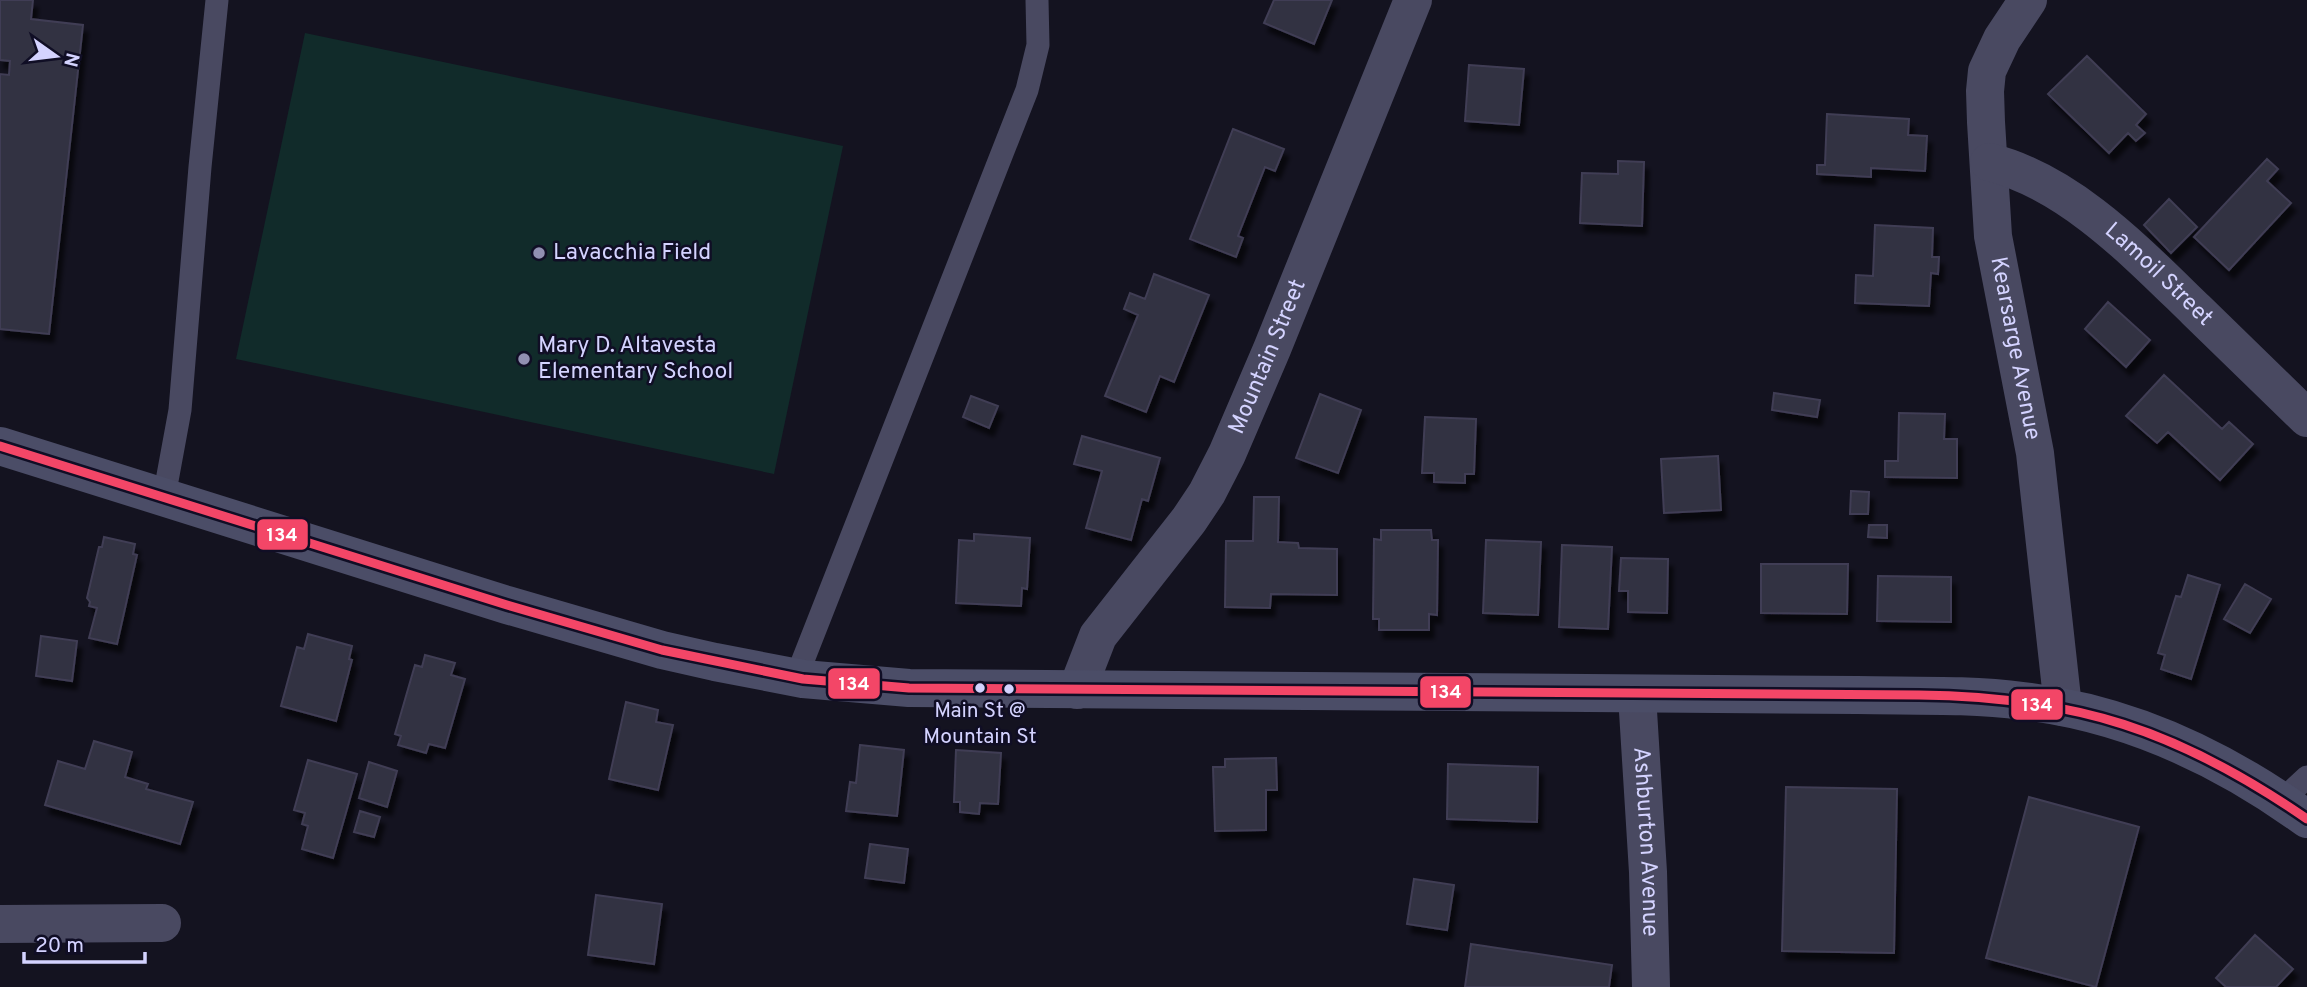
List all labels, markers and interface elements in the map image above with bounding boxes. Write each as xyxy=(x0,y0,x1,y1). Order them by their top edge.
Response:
north arrow xyxy=(21,21,91,91)
text: N xyxy=(57,50,84,69)
street label: Lamoil Street xyxy=(2098,217,2219,333)
place label: Lavacchia Field xyxy=(553,239,711,268)
marker: Lavacchia Field xyxy=(531,245,547,261)
street label: Kearsarge Avenue xyxy=(1983,254,2047,442)
street label: Mountain Street xyxy=(1223,275,1313,439)
place label: Mary D. Altavesta Elementary School xyxy=(538,332,733,387)
marker: Mary D. Altavesta Elementary School xyxy=(516,351,532,367)
line badge: 134 xyxy=(256,518,309,551)
text: 134 xyxy=(266,524,298,548)
line badge: 134 xyxy=(827,667,881,700)
text: 134 xyxy=(838,673,870,697)
line badge: 134 xyxy=(1419,675,1472,709)
marker: Main St @ Mountain St xyxy=(973,681,987,695)
text: 134 xyxy=(1430,681,1462,705)
unlabelled marker xyxy=(1002,682,1016,696)
line badge: 134 xyxy=(2010,688,2064,721)
text: 134 xyxy=(2021,694,2053,718)
place label: Main St @ Mountain St xyxy=(923,698,1037,751)
street label: Ashburton Avenue xyxy=(1626,746,1664,937)
scale bar xyxy=(24,920,145,964)
text: 20 m xyxy=(35,933,84,960)

